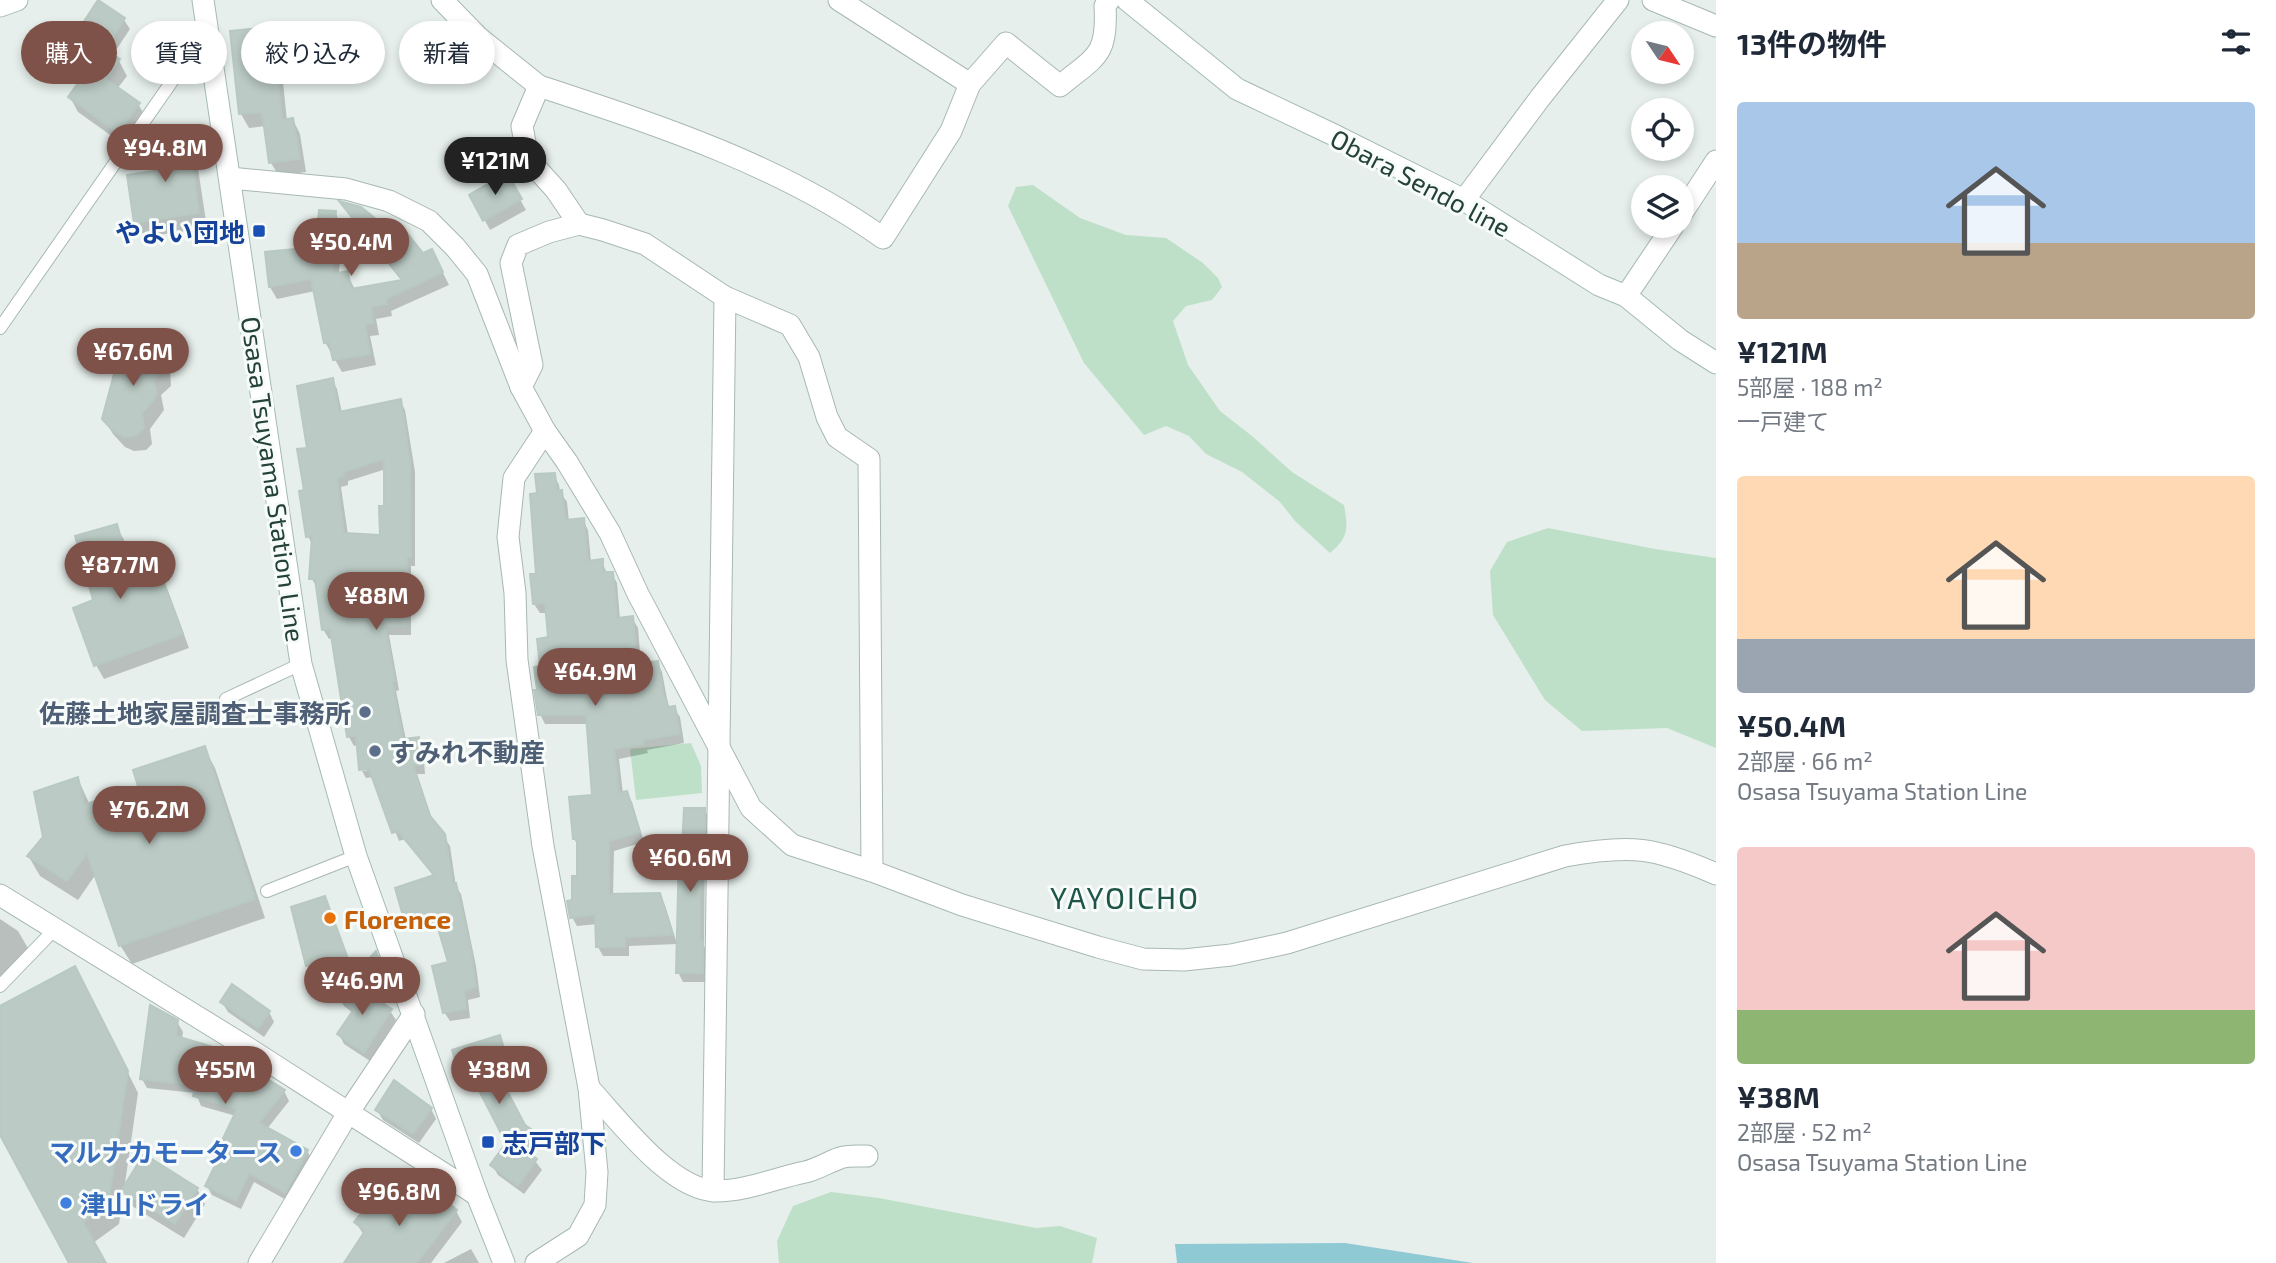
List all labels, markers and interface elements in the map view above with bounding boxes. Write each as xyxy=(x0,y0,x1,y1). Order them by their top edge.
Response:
chip: 購入 xyxy=(21,21,117,84)
chip: 賃貸 xyxy=(131,21,227,84)
chip: 絞り込み xyxy=(241,21,385,84)
chip: 新着 xyxy=(399,21,495,84)
north arrow xyxy=(1631,21,1694,84)
map controls xyxy=(1631,21,1694,238)
icon: filters xyxy=(2217,23,2255,61)
text: 13件の物件 xyxy=(1737,25,1887,61)
button: locate xyxy=(1631,98,1694,161)
street label: Obara Sendo line xyxy=(1326,122,1516,242)
pin: ¥94.8M xyxy=(108,124,222,184)
text: ¥94.8M xyxy=(123,133,207,161)
pin: ¥121M xyxy=(446,138,544,197)
text: ¥121M xyxy=(460,146,530,174)
icon: home xyxy=(1933,148,2059,274)
button: layers xyxy=(1631,175,1694,238)
place label: やよい団地 xyxy=(115,216,245,247)
pin: ¥50.4M xyxy=(294,218,408,278)
marker: やよい団地 xyxy=(251,223,267,239)
text: ¥50.4M xyxy=(309,227,393,255)
street label: Osasa Tsuyama Station Line xyxy=(236,314,312,644)
pin: ¥67.6M xyxy=(76,328,190,388)
text: ¥121M xyxy=(1737,333,1828,369)
text: ¥67.6M xyxy=(93,337,173,365)
text: 5部屋 · 188 m² xyxy=(1737,373,1883,401)
text: 一戸建て xyxy=(1737,407,1829,435)
icon: home xyxy=(1933,522,2059,648)
pin: ¥87.7M xyxy=(63,542,177,601)
text: ¥87.7M xyxy=(81,550,159,578)
pin: ¥88M xyxy=(335,572,417,632)
text: ¥88M xyxy=(344,581,408,609)
pin: ¥64.9M xyxy=(538,648,652,708)
text: ¥64.9M xyxy=(553,657,637,685)
place label: 佐藤土地家屋調査士事務所 xyxy=(39,697,351,728)
marker: 佐藤土地家屋調査士事務所 xyxy=(357,704,373,720)
text: ¥50.4M xyxy=(1737,707,1846,743)
place label: すみれ不動産 xyxy=(389,736,545,767)
marker: すみれ不動産 xyxy=(367,743,383,759)
text: 2部屋 · 66 m² xyxy=(1737,747,1873,775)
text: Osasa Tsuyama Station Line xyxy=(1737,777,2027,805)
pin: ¥76.2M xyxy=(92,786,206,846)
text: ¥76.2M xyxy=(108,795,190,823)
pin: ¥60.6M xyxy=(633,834,747,894)
text: ¥60.6M xyxy=(648,843,732,871)
district label: YAYOICHO xyxy=(1050,879,1200,915)
icon: home xyxy=(1933,893,2059,1019)
place label: Florence xyxy=(344,903,451,934)
marker: Florence xyxy=(322,910,338,926)
pin: ¥46.9M xyxy=(305,958,419,1017)
text: ¥46.9M xyxy=(320,966,404,994)
pin: ¥55M xyxy=(184,1046,266,1106)
pin: ¥38M xyxy=(458,1046,540,1106)
text: ¥55M xyxy=(194,1055,256,1083)
text: ¥38M xyxy=(467,1055,531,1083)
text: ¥38M xyxy=(1737,1078,1820,1114)
text: 2部屋 · 52 m² xyxy=(1737,1118,1872,1146)
place label: 志戸部下 xyxy=(502,1127,606,1158)
marker: 志戸部下 xyxy=(480,1134,496,1150)
place label: マルナカモータース xyxy=(49,1136,282,1167)
marker: マルナカモータース xyxy=(288,1143,304,1159)
text: Osasa Tsuyama Station Line xyxy=(1737,1148,2027,1176)
pin: ¥96.8M xyxy=(342,1168,456,1228)
text: ¥96.8M xyxy=(357,1177,441,1205)
place label: 津山ドライ xyxy=(80,1188,210,1219)
marker: 津山ドライ xyxy=(58,1195,74,1211)

